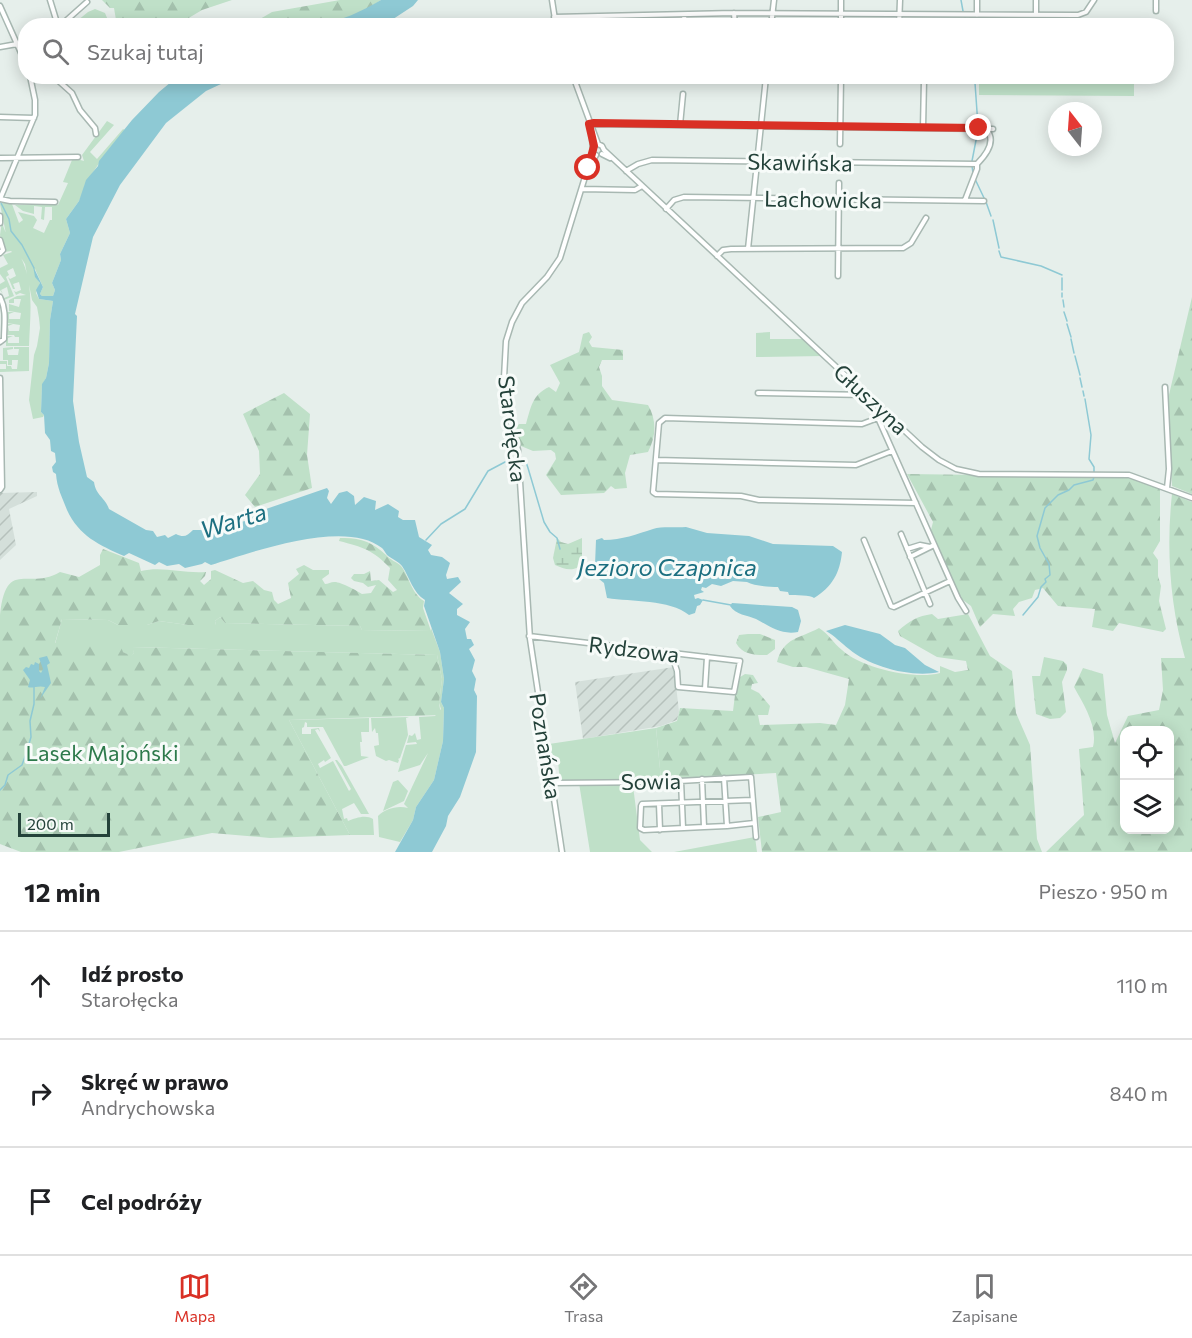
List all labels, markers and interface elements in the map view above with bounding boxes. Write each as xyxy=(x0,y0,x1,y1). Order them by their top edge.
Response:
search box xyxy=(18,18,1174,84)
icon: search xyxy=(39,35,72,68)
text: Szukaj tutaj xyxy=(87,38,204,65)
north arrow xyxy=(1048,102,1102,156)
route end xyxy=(965,114,991,140)
street label: Skawińska xyxy=(747,148,853,176)
route start xyxy=(574,154,600,180)
street label: Lachowicka xyxy=(764,184,882,214)
street label: Głuszyna xyxy=(828,358,914,440)
street label: Starołęcka xyxy=(493,374,533,484)
water label: Warta xyxy=(196,496,270,544)
water label: Jezioro Czapnica xyxy=(575,552,757,581)
street label: Rydzowa xyxy=(587,630,681,668)
street label: Poznańska xyxy=(524,691,568,801)
map controls xyxy=(1120,726,1174,834)
button: locate xyxy=(1120,726,1174,780)
park label: Lasek Majoński xyxy=(25,739,179,766)
street label: Sowia xyxy=(621,767,681,795)
button: layers xyxy=(1120,780,1174,834)
scale bar xyxy=(18,810,110,838)
text: 200 m xyxy=(27,814,74,833)
text: 12 min xyxy=(24,876,101,907)
text: Pieszo · 950 m xyxy=(1038,879,1168,903)
text: Idź prosto xyxy=(81,960,184,987)
icon: ahead xyxy=(24,969,57,1002)
text: 110 m xyxy=(1117,973,1168,997)
text: Starołęcka xyxy=(81,987,179,1011)
text: Skręć w prawo xyxy=(81,1068,229,1095)
icon: right xyxy=(24,1077,57,1110)
text: 840 m xyxy=(1110,1081,1168,1105)
text: Andrychowska xyxy=(81,1095,215,1119)
icon: arrive xyxy=(24,1185,57,1218)
text: Cel podróży xyxy=(81,1188,202,1215)
tab: Mapa xyxy=(174,1270,216,1325)
tab: Trasa xyxy=(564,1270,603,1325)
tab: Zapisane xyxy=(952,1270,1018,1325)

